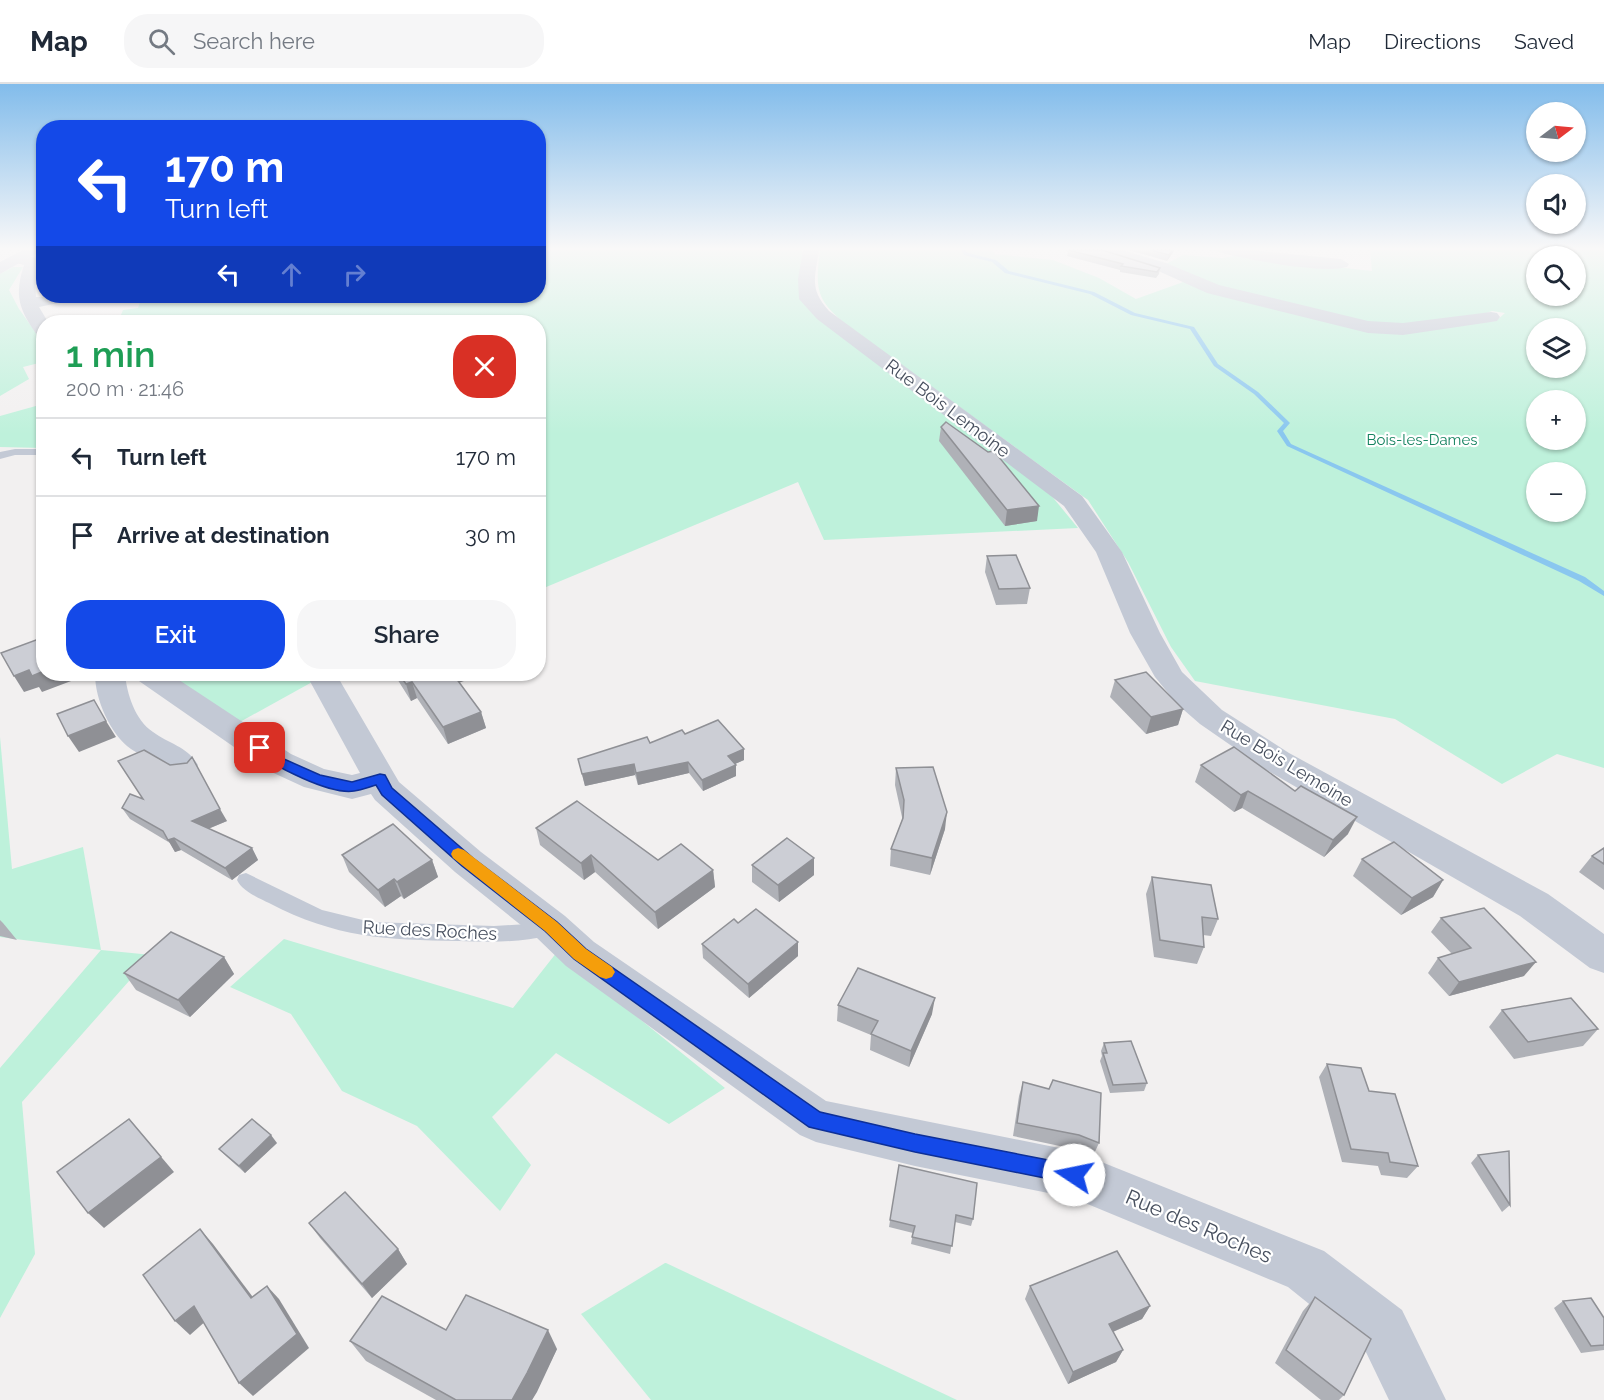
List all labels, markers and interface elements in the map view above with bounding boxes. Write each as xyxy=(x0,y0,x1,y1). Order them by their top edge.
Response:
search box xyxy=(124,14,544,68)
text: Map xyxy=(30,25,88,58)
icon: search xyxy=(145,25,178,58)
text: Search here xyxy=(193,28,315,54)
text: Map xyxy=(1308,29,1351,54)
text: Directions xyxy=(1384,29,1481,54)
text: Saved xyxy=(1514,29,1574,54)
north arrow xyxy=(1526,102,1586,162)
map controls xyxy=(1526,102,1586,522)
text: 170 m xyxy=(165,143,284,192)
icon: left xyxy=(66,144,144,222)
button: sound xyxy=(1526,174,1586,234)
text: Turn left xyxy=(165,193,268,224)
button: search xyxy=(1526,246,1586,306)
icon: left xyxy=(212,258,245,291)
icon: ahead xyxy=(275,258,308,291)
icon: right xyxy=(338,258,371,291)
button: layers xyxy=(1526,318,1586,378)
text: 1 min xyxy=(66,333,155,375)
button: close xyxy=(453,335,516,398)
street label: Rue Bois Lemoine xyxy=(882,354,1015,462)
text: 200 m · 21:46 xyxy=(66,377,184,401)
button: + xyxy=(1526,390,1586,450)
park label: Bois-les-Dames xyxy=(1367,431,1477,449)
icon: left xyxy=(66,441,99,474)
text: Turn left xyxy=(117,444,207,470)
text: 170 m xyxy=(456,444,516,470)
button: − xyxy=(1526,462,1586,522)
icon: arrive xyxy=(66,519,99,552)
text: Arrive at destination xyxy=(117,522,330,548)
text: 30 m xyxy=(465,522,516,548)
button: Exit xyxy=(66,600,285,669)
button: Share xyxy=(297,600,516,669)
street label: Rue Bois Lemoine xyxy=(1217,715,1357,811)
pin xyxy=(234,722,285,773)
icon: arrive xyxy=(243,731,276,764)
street label: Rue des Roches xyxy=(362,916,498,944)
position arrow xyxy=(1042,1143,1106,1207)
street label: Rue des Roches xyxy=(1122,1184,1276,1268)

